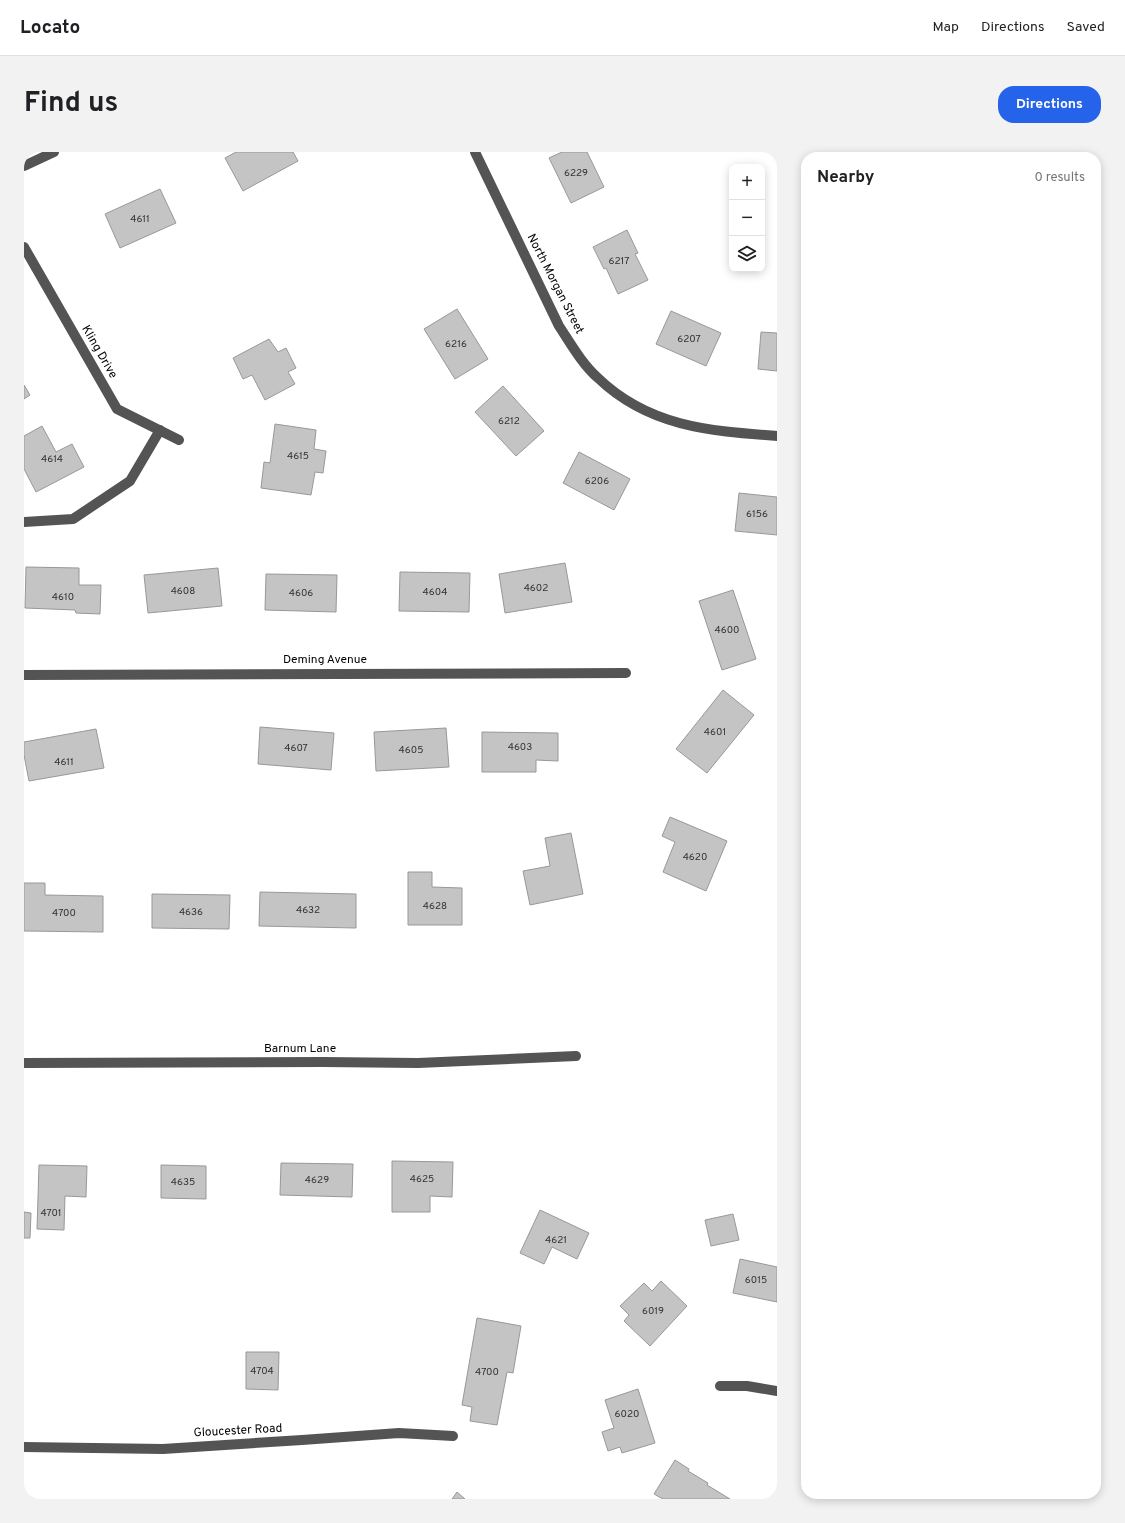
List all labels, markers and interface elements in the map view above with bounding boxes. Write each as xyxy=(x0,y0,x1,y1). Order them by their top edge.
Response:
text: Locato xyxy=(20,16,80,40)
text: Map xyxy=(933,19,959,36)
text: Directions xyxy=(981,19,1045,36)
text: Saved xyxy=(1067,19,1105,36)
text: Find us xyxy=(24,86,118,122)
button: Directions xyxy=(998,86,1101,123)
map controls xyxy=(729,164,765,272)
button: + xyxy=(729,164,765,200)
house number: 6229 xyxy=(564,167,588,180)
text: Nearby xyxy=(817,167,874,189)
text: 0 results xyxy=(1034,170,1085,186)
button: − xyxy=(729,200,765,236)
house number: 4611 xyxy=(130,213,150,226)
street label: North Morgan Street xyxy=(523,231,587,337)
button: layers xyxy=(729,236,765,272)
house number: 6217 xyxy=(608,255,630,268)
street label: Kling Drive xyxy=(77,322,121,382)
house number: 6207 xyxy=(677,333,701,346)
house number: 6216 xyxy=(445,338,467,351)
house number: 6212 xyxy=(498,415,520,428)
house number: 4615 xyxy=(287,450,309,463)
house number: 4614 xyxy=(41,453,63,466)
house number: 6206 xyxy=(585,475,609,488)
house number: 6156 xyxy=(746,508,768,521)
house number: 4602 xyxy=(524,582,548,595)
house number: 4608 xyxy=(171,585,195,598)
house number: 4604 xyxy=(423,586,447,599)
house number: 4606 xyxy=(289,587,313,600)
house number: 4610 xyxy=(52,591,74,604)
house number: 4600 xyxy=(715,624,739,637)
street label: Deming Avenue xyxy=(283,652,367,668)
house number: 4601 xyxy=(704,726,726,739)
house number: 4603 xyxy=(508,741,532,754)
house number: 4607 xyxy=(284,742,308,755)
house number: 4605 xyxy=(399,744,423,757)
house number: 4611 xyxy=(54,756,74,769)
house number: 4620 xyxy=(683,851,707,864)
house number: 4628 xyxy=(423,900,447,913)
house number: 4632 xyxy=(296,904,320,917)
house number: 4636 xyxy=(179,906,203,919)
house number: 4700 xyxy=(52,907,76,920)
street label: Barnum Lane xyxy=(264,1041,336,1057)
house number: 4625 xyxy=(410,1173,434,1186)
house number: 4629 xyxy=(305,1174,329,1187)
house number: 4635 xyxy=(171,1176,195,1189)
house number: 4701 xyxy=(40,1207,62,1220)
house number: 4621 xyxy=(545,1234,567,1247)
house number: 6015 xyxy=(745,1274,767,1287)
house number: 6019 xyxy=(642,1305,664,1318)
house number: 4704 xyxy=(250,1365,274,1378)
house number: 4700 xyxy=(475,1366,499,1379)
house number: 6020 xyxy=(615,1408,639,1421)
street label: Gloucester Road xyxy=(193,1421,283,1441)

